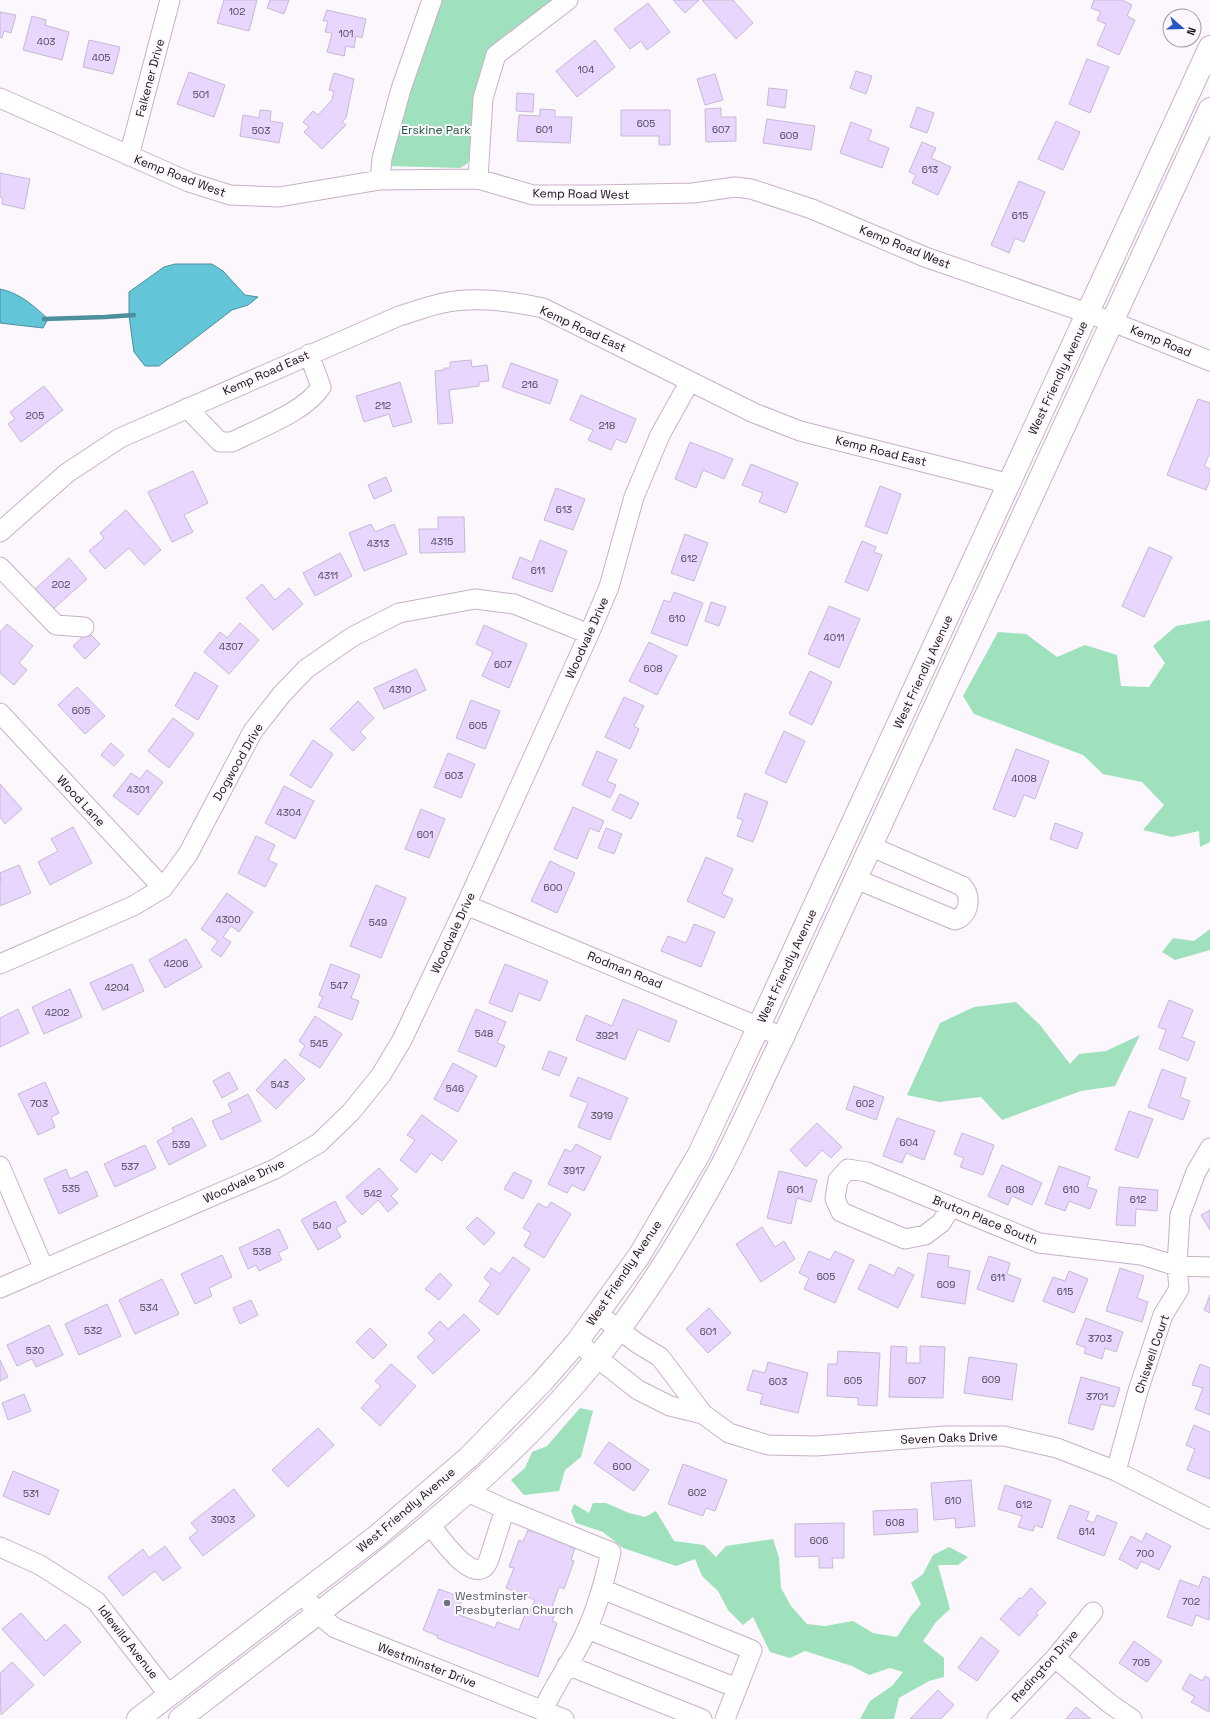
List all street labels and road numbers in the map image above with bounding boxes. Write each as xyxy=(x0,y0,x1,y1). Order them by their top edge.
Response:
street label: Falkener Drive xyxy=(132,37,168,119)
street label: Kemp Road West xyxy=(132,151,228,201)
street label: Kemp Road West xyxy=(532,185,630,203)
street label: Kemp Road West xyxy=(857,221,953,273)
street label: Kemp Road East xyxy=(537,302,629,356)
street label: West Friendly Avenue xyxy=(1025,318,1091,438)
street label: Kemp Road xyxy=(1128,321,1194,361)
street label: Kemp Road East xyxy=(220,347,312,399)
street label: Kemp Road East xyxy=(834,432,928,470)
street label: Woodvale Drive xyxy=(562,595,612,681)
street label: West Friendly Avenue xyxy=(890,612,956,732)
street label: Dogwood Drive xyxy=(209,720,267,804)
street label: Wood Lane xyxy=(53,772,109,830)
street label: Woodvale Drive xyxy=(427,890,479,976)
street label: West Friendly Avenue xyxy=(754,906,820,1026)
street label: Rodman Road xyxy=(585,948,665,992)
street label: Woodvale Drive xyxy=(201,1155,287,1207)
street label: Bruton Place South xyxy=(930,1192,1040,1248)
street label: West Friendly Avenue xyxy=(583,1217,665,1329)
street label: Chiswell Court xyxy=(1131,1312,1173,1396)
street label: Seven Oaks Drive xyxy=(900,1428,998,1448)
street label: West Friendly Avenue xyxy=(353,1464,459,1556)
street label: Idlewild Avenue xyxy=(94,1602,162,1682)
street label: Redington Drive xyxy=(1008,1626,1082,1706)
street label: Westminster Drive xyxy=(375,1639,479,1691)

